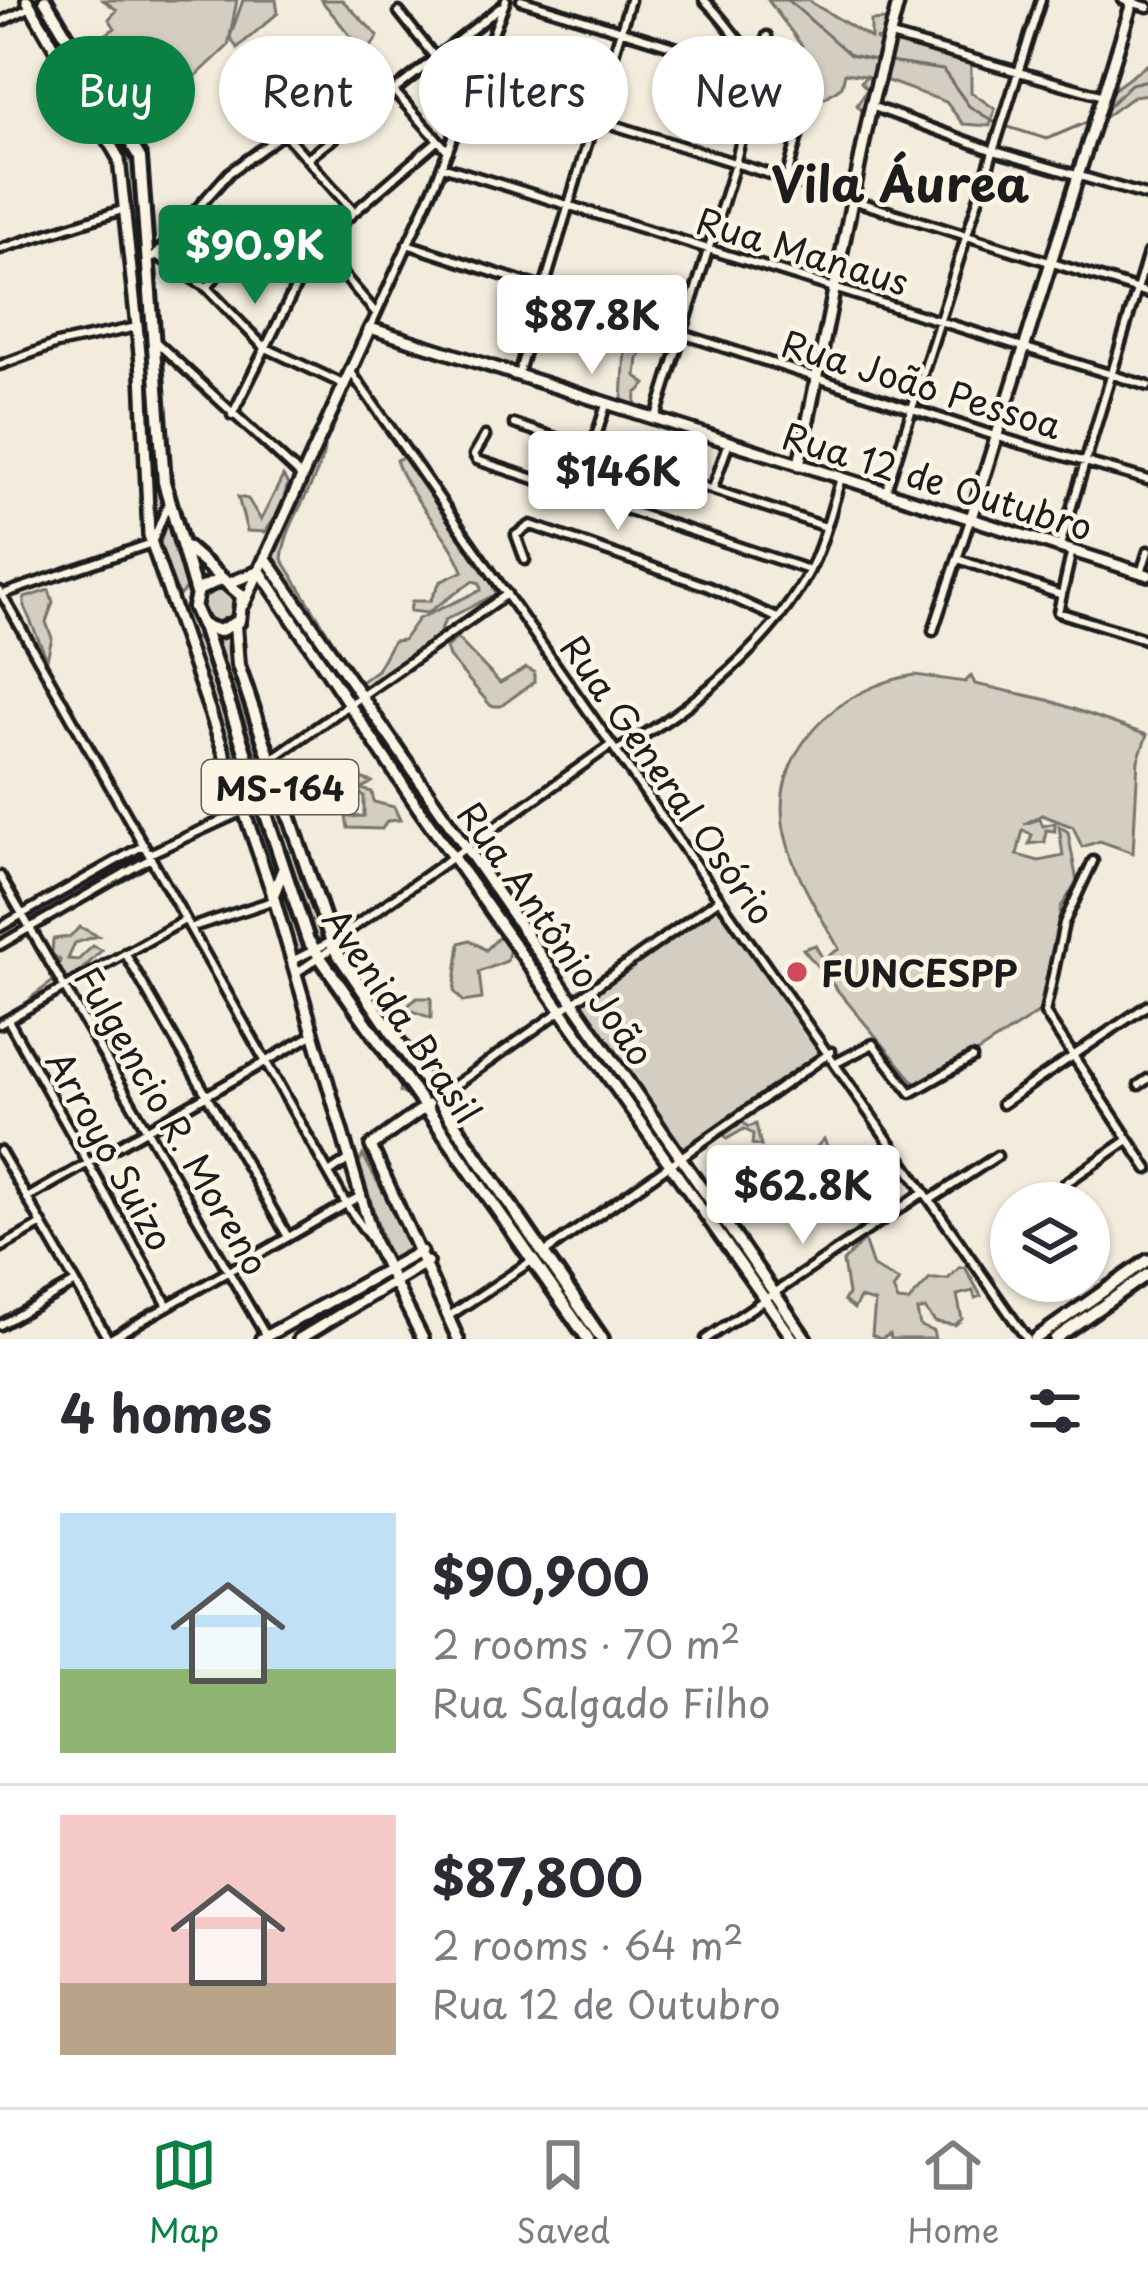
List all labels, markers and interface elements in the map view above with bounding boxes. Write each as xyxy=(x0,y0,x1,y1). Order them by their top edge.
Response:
chip: Buy xyxy=(36,36,195,144)
chip: Rent xyxy=(219,36,395,144)
chip: Filters xyxy=(419,36,628,144)
chip: New xyxy=(652,36,824,144)
district label: Vila Áurea xyxy=(771,146,1029,218)
street label: Rua Manaus xyxy=(690,192,916,308)
pin: $90.9K xyxy=(157,205,353,307)
text: $90.9K xyxy=(186,214,324,273)
pin: $87.8K xyxy=(494,275,690,377)
text: $87.8K xyxy=(524,284,660,343)
street label: Rua João Pessoa xyxy=(775,315,1069,451)
street label: Rua 12 de Outubro xyxy=(776,407,1100,553)
pin: $146K xyxy=(534,431,702,533)
text: $146K xyxy=(555,440,681,499)
street label: Rua General Osório xyxy=(548,623,790,935)
road number: MS-164 xyxy=(202,760,358,814)
street label: Rua Antônio João xyxy=(445,790,669,1076)
street label: Avenida Brasil xyxy=(310,896,496,1134)
place label: FUNCESPP xyxy=(821,945,1018,999)
street label: Fulgencio R. Moreno xyxy=(62,955,284,1285)
marker: FUNCESPP xyxy=(784,959,810,985)
street label: Arroyo Suizo xyxy=(34,1040,188,1260)
pin: $62.8K xyxy=(705,1145,901,1247)
text: $62.8K xyxy=(734,1154,872,1213)
map controls xyxy=(990,1182,1110,1302)
button: layers xyxy=(990,1182,1110,1302)
text: 4 homes xyxy=(60,1373,272,1450)
icon: filters xyxy=(1022,1378,1088,1444)
text: $90,900 xyxy=(432,1536,650,1613)
icon: home xyxy=(156,1561,300,1705)
text: 2 rooms · 70 m² xyxy=(432,1613,741,1672)
text: Rua Salgado Filho xyxy=(432,1672,770,1731)
text: $87,800 xyxy=(432,1837,643,1914)
icon: home xyxy=(156,1863,300,2007)
text: 2 rooms · 64 m² xyxy=(432,1914,744,1973)
text: Rua 12 de Outubro xyxy=(432,1973,781,2032)
tab: Map xyxy=(149,2132,219,2254)
tab: Saved xyxy=(517,2132,610,2254)
tab: Home xyxy=(908,2132,999,2254)

